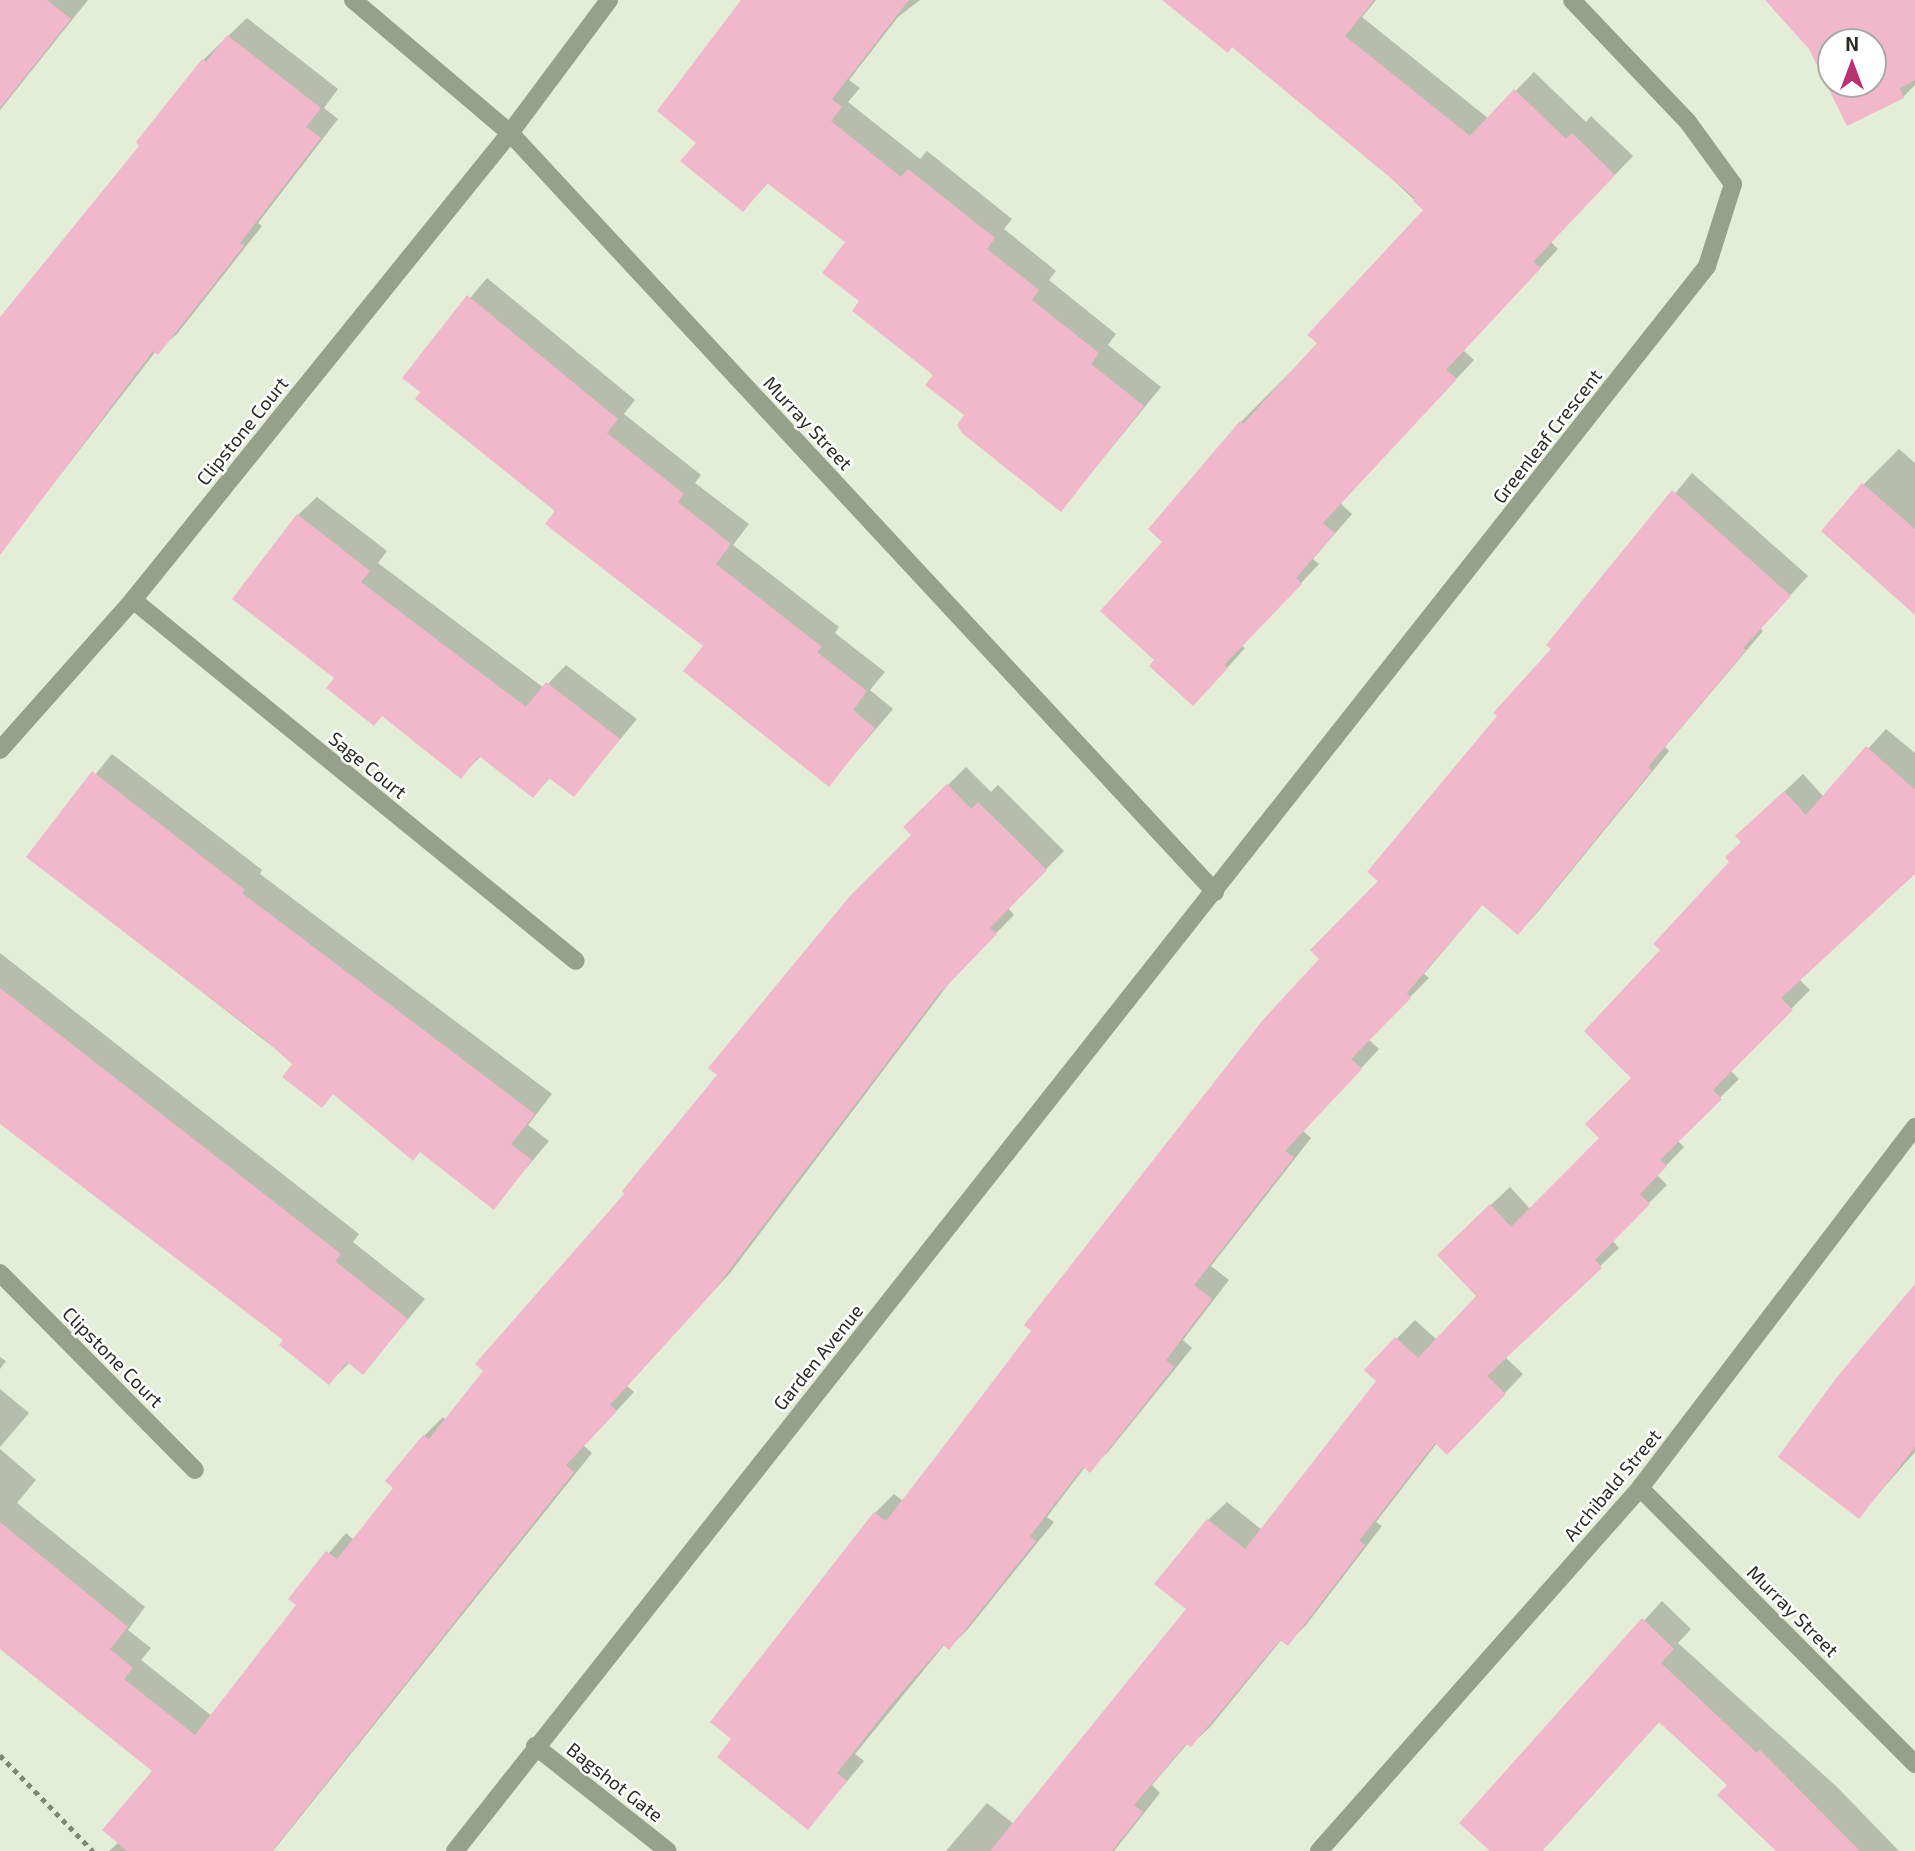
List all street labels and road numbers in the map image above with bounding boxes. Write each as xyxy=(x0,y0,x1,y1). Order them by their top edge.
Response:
street label: Greenleaf Crescent xyxy=(1487,364,1607,508)
street label: Murray Street xyxy=(759,371,857,475)
street label: Clipstone Court xyxy=(191,372,293,490)
street label: Sage Court xyxy=(325,727,411,803)
street label: Garden Avenue xyxy=(768,1299,868,1415)
street label: Clipstone Court xyxy=(58,1302,168,1412)
street label: Archibald Street xyxy=(1559,1424,1665,1546)
street label: Murray Street xyxy=(1742,1560,1844,1662)
street label: Bagshot Gate xyxy=(562,1737,668,1827)

